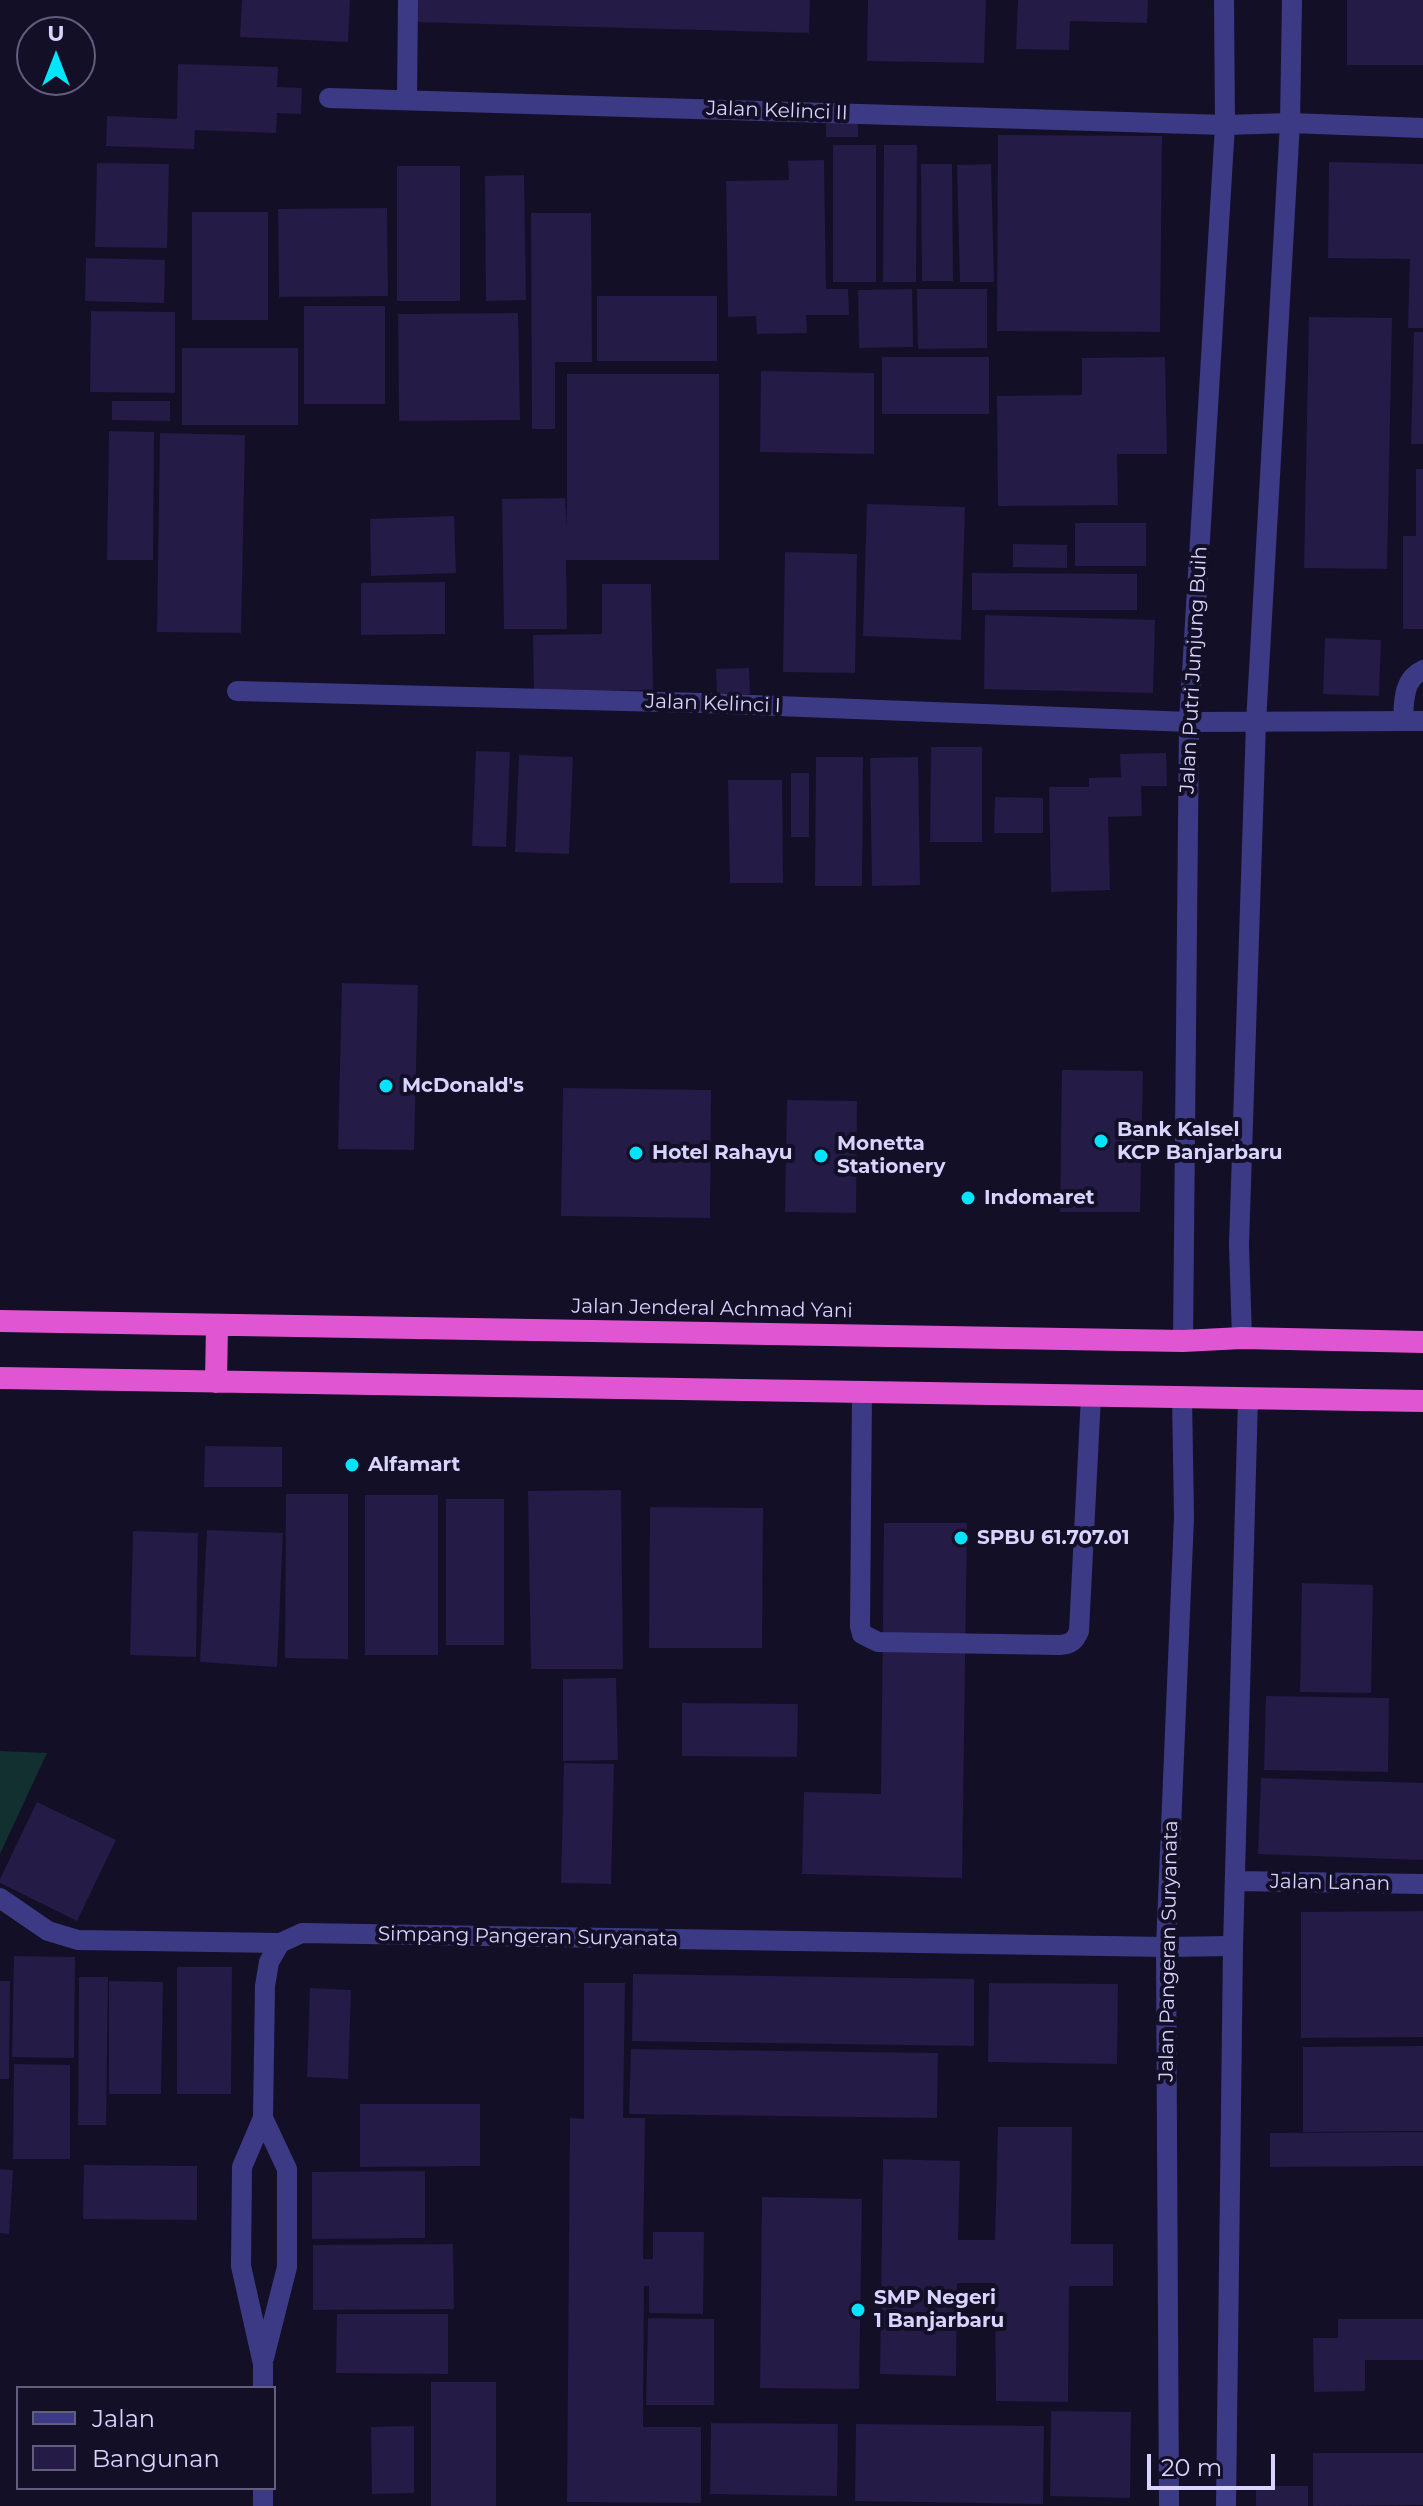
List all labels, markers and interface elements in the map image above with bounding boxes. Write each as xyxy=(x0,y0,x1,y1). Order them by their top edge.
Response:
north arrow xyxy=(16,16,96,96)
text: U xyxy=(47,20,65,47)
street label: Jalan Kelinci II xyxy=(706,97,848,125)
street label: Jalan Putri Junjung Buih xyxy=(1176,546,1212,794)
street label: Jalan Kelinci I xyxy=(645,690,781,718)
place label: McDonald's xyxy=(402,1074,524,1098)
marker: McDonald's xyxy=(377,1077,395,1095)
place label: Bank Kalsel KCP Banjarbaru xyxy=(1117,1118,1283,1165)
place label: Monetta Stationery xyxy=(837,1132,945,1179)
marker: Bank Kalsel KCP Banjarbaru xyxy=(1092,1132,1110,1150)
place label: Hotel Rahayu xyxy=(652,1141,793,1165)
marker: Hotel Rahayu xyxy=(627,1144,645,1162)
marker: Monetta Stationery xyxy=(812,1147,830,1165)
place label: Indomaret xyxy=(984,1186,1094,1210)
marker: Indomaret xyxy=(959,1189,977,1207)
street label: Jalan Jenderal Achmad Yani xyxy=(571,1295,853,1323)
place label: Alfamart xyxy=(368,1453,460,1477)
marker: Alfamart xyxy=(343,1456,361,1474)
place label: SPBU 61.707.01 xyxy=(977,1526,1130,1550)
marker: SPBU 61.707.01 xyxy=(952,1529,970,1547)
street label: Jalan Pangeran Suryanata xyxy=(1155,1820,1183,2082)
street label: Jalan Lanan xyxy=(1270,1870,1390,1896)
street label: Simpang Pangeran Suryanata xyxy=(378,1922,678,1952)
place label: SMP Negeri 1 Banjarbaru xyxy=(874,2286,1004,2333)
marker: SMP Negeri 1 Banjarbaru xyxy=(849,2301,867,2319)
legend xyxy=(16,2386,276,2490)
text: Jalan xyxy=(92,2404,155,2433)
scale bar xyxy=(1151,2438,1279,2488)
text: Bangunan xyxy=(92,2444,220,2473)
text: 20 m xyxy=(1161,2453,1222,2482)

